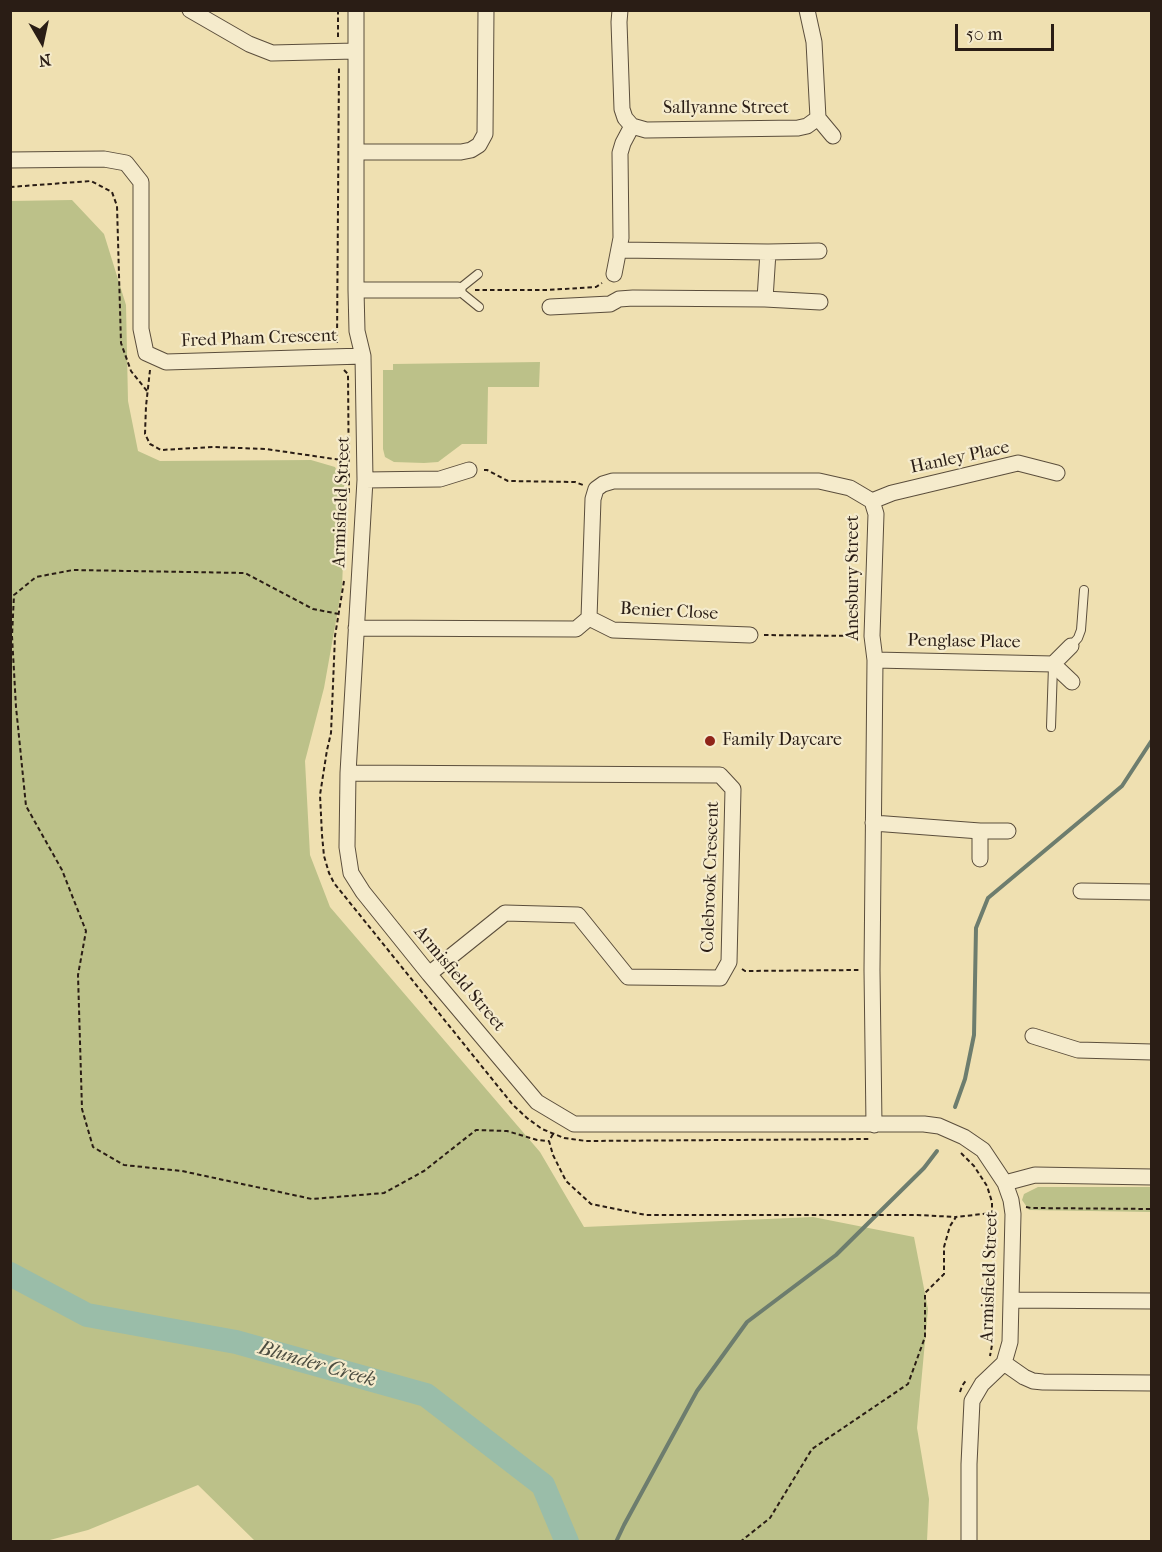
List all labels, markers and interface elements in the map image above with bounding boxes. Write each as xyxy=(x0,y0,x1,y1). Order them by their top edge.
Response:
north arrow xyxy=(12,12,72,72)
scale bar xyxy=(958,12,1057,50)
text: 50 m xyxy=(966,24,1002,45)
text: N xyxy=(37,50,52,71)
street label: Sallyanne Street xyxy=(663,98,789,120)
street label: Fred Pham Crescent xyxy=(180,325,338,353)
street label: Armisfield Street xyxy=(329,436,355,568)
street label: Hanley Place xyxy=(908,437,1012,479)
street label: Anesbury Street xyxy=(843,515,865,641)
street label: Benier Close xyxy=(619,599,719,625)
street label: Penglase Place xyxy=(907,630,1021,654)
place label: Family Daycare xyxy=(722,730,842,752)
marker: Family Daycare xyxy=(703,734,717,748)
street label: Colebrook Crescent xyxy=(698,801,724,953)
street label: Armisfield Street xyxy=(409,922,509,1036)
street label: Armisfield Street xyxy=(977,1211,1003,1343)
water label: Blunder Creek xyxy=(256,1337,378,1393)

